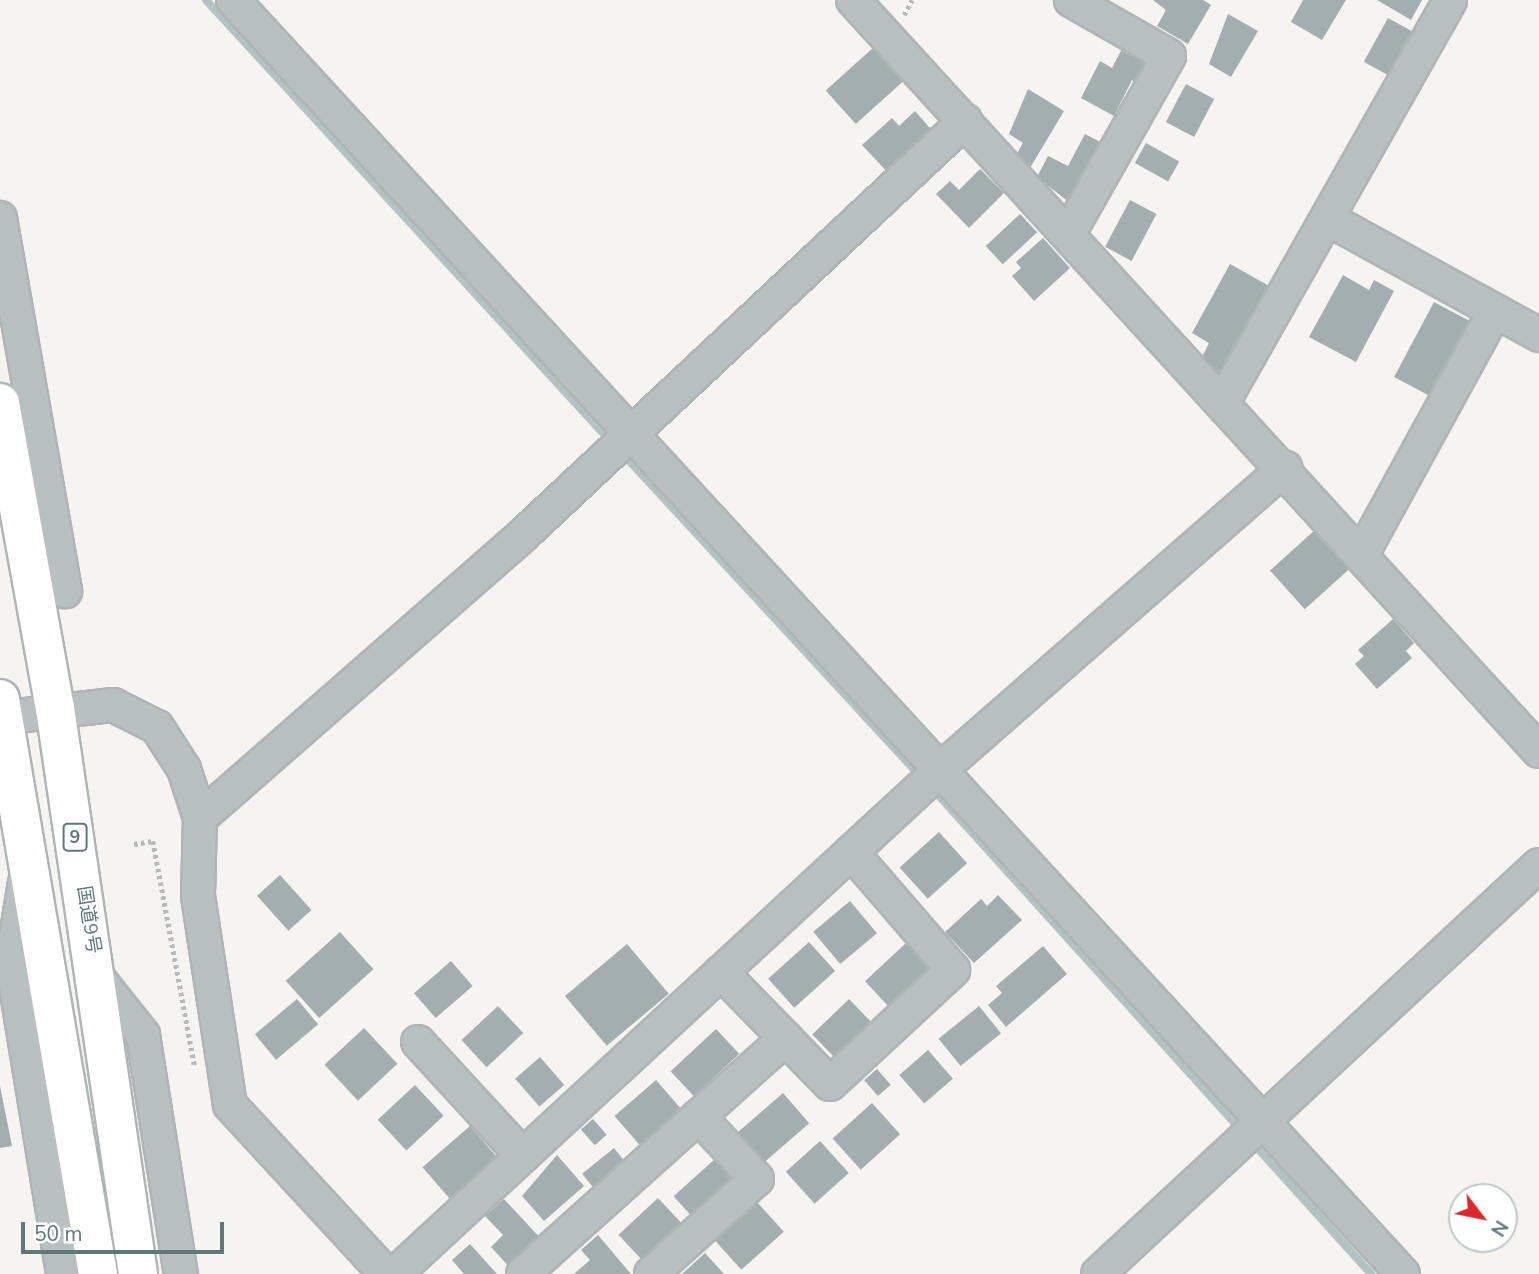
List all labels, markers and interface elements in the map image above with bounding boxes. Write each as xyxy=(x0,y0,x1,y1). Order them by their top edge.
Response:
road number: 9 xyxy=(61,822,89,852)
street label: 国道9号 xyxy=(71,884,105,956)
north arrow xyxy=(1448,1183,1518,1253)
scale bar xyxy=(24,1208,228,1252)
text: N xyxy=(1484,1215,1514,1241)
text: 50 m xyxy=(34,1220,83,1248)

